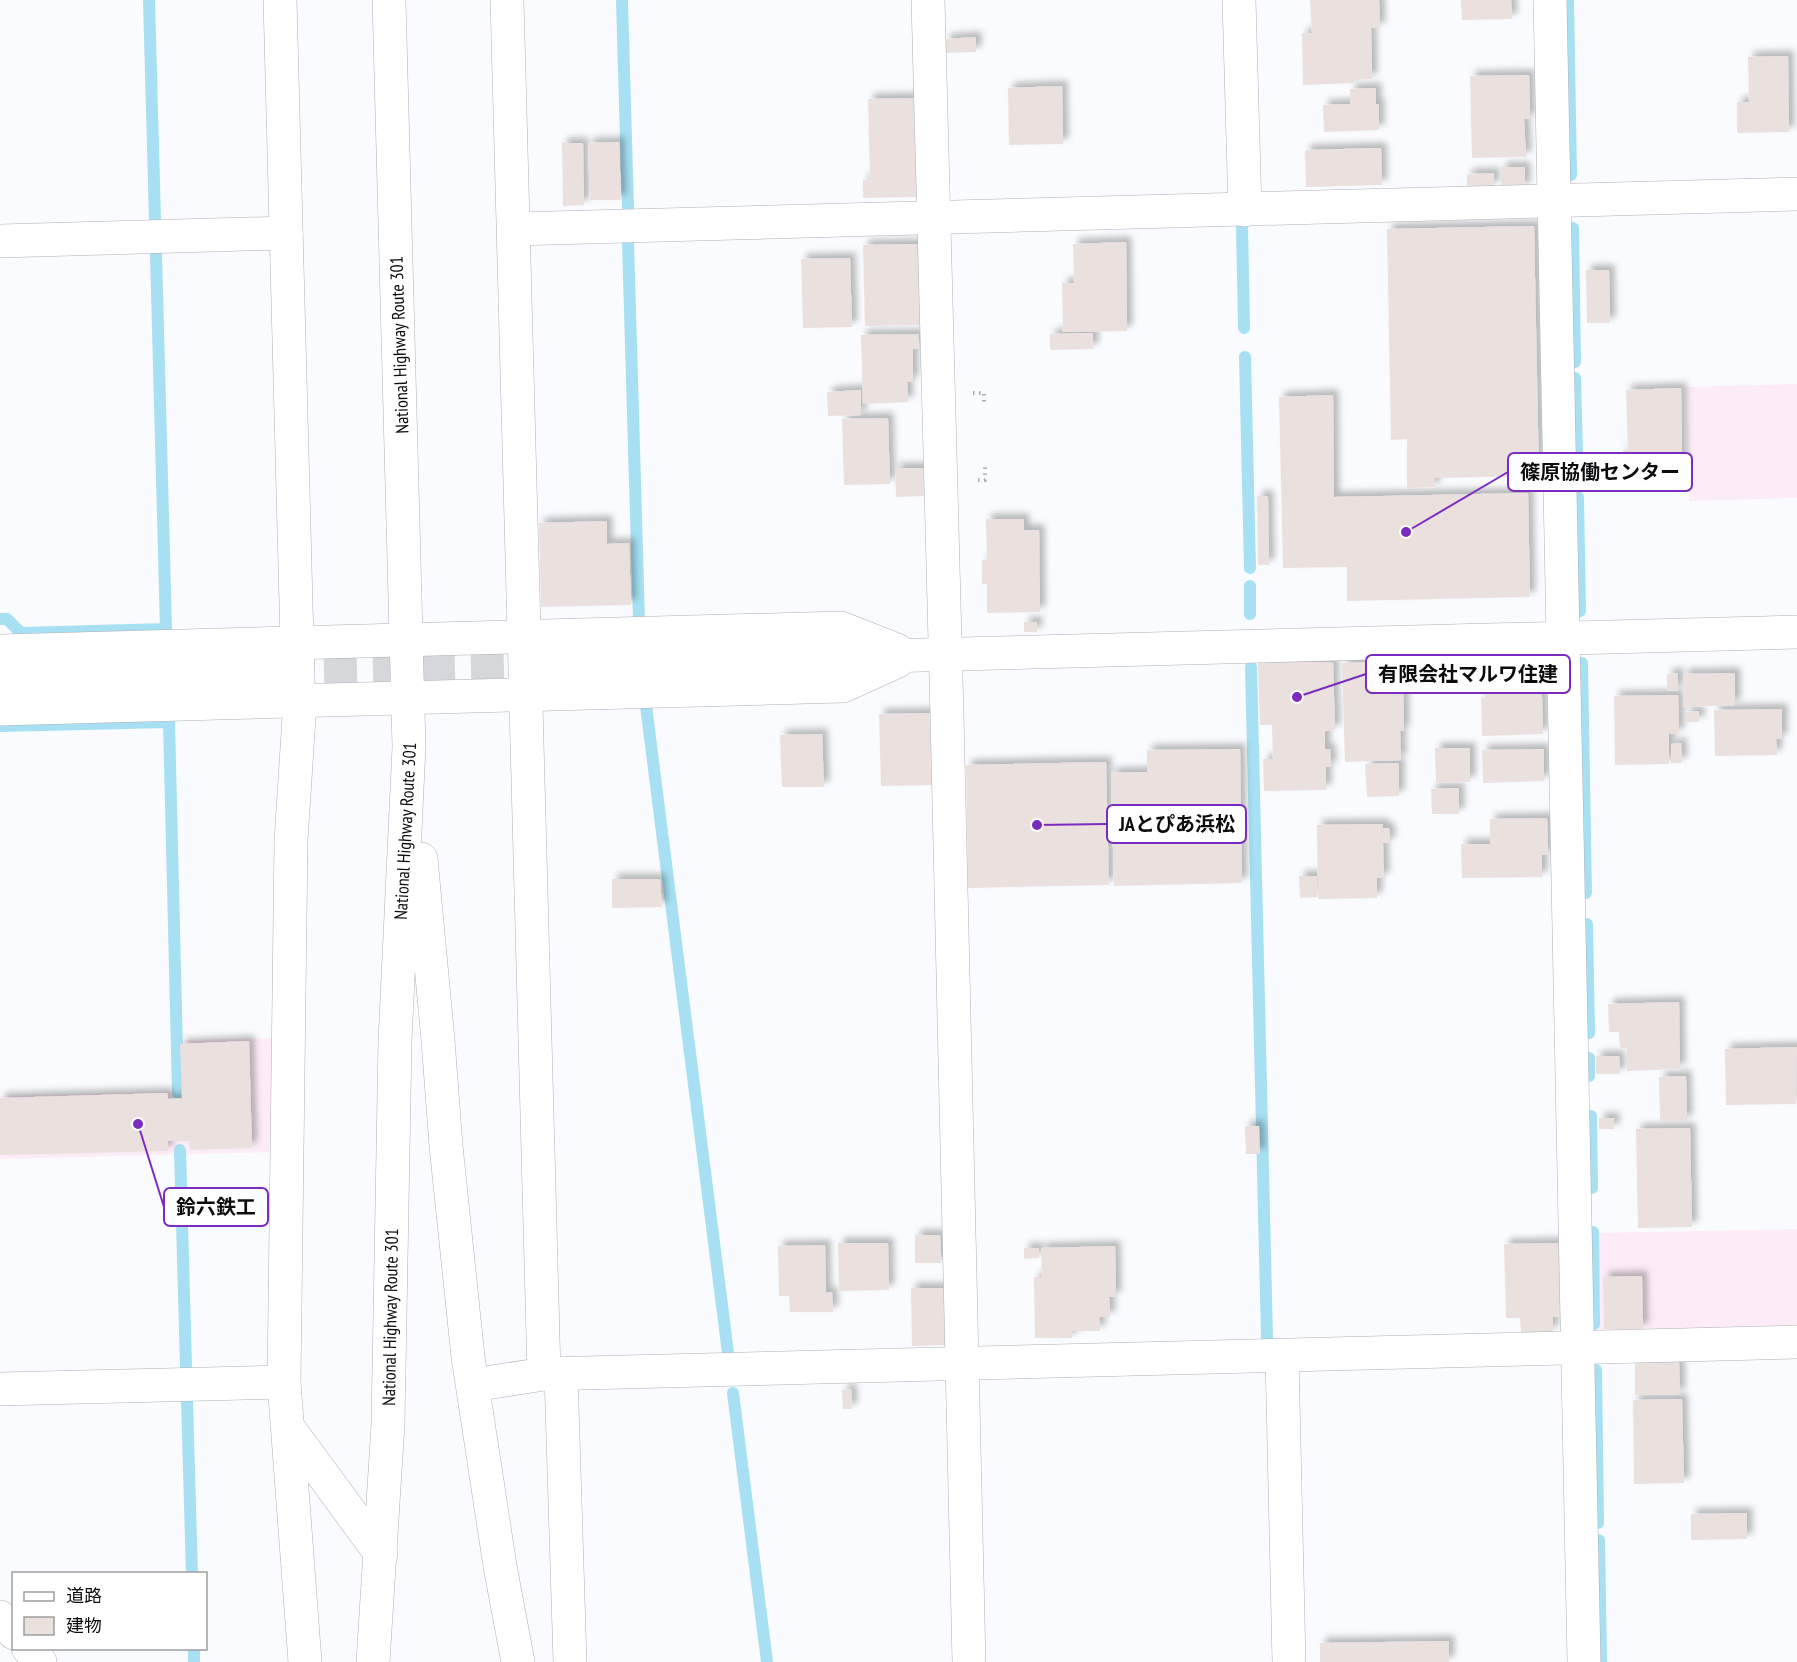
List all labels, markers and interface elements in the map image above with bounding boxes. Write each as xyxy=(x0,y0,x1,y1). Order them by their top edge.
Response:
street label: National Highway Route 301 xyxy=(384,256,414,434)
callout: 篠原協働センター xyxy=(1508,453,1692,491)
text: 篠原協働センター xyxy=(1520,459,1680,485)
callout: 有限会社マルワ住建 xyxy=(1366,655,1570,693)
text: 有限会社マルワ住建 xyxy=(1378,661,1558,687)
street label: National Highway Route 301 xyxy=(389,742,421,920)
callout: JAとぴあ浜松 xyxy=(1107,805,1246,843)
text: JAとぴあ浜松 xyxy=(1118,811,1235,837)
callout: 鈴六鉄工 xyxy=(164,1188,268,1226)
text: 鈴六鉄工 xyxy=(176,1194,256,1220)
street label: National Highway Route 301 xyxy=(377,1228,403,1406)
legend xyxy=(12,1572,207,1650)
text: 道路 xyxy=(66,1584,102,1607)
text: 建物 xyxy=(66,1614,102,1637)

